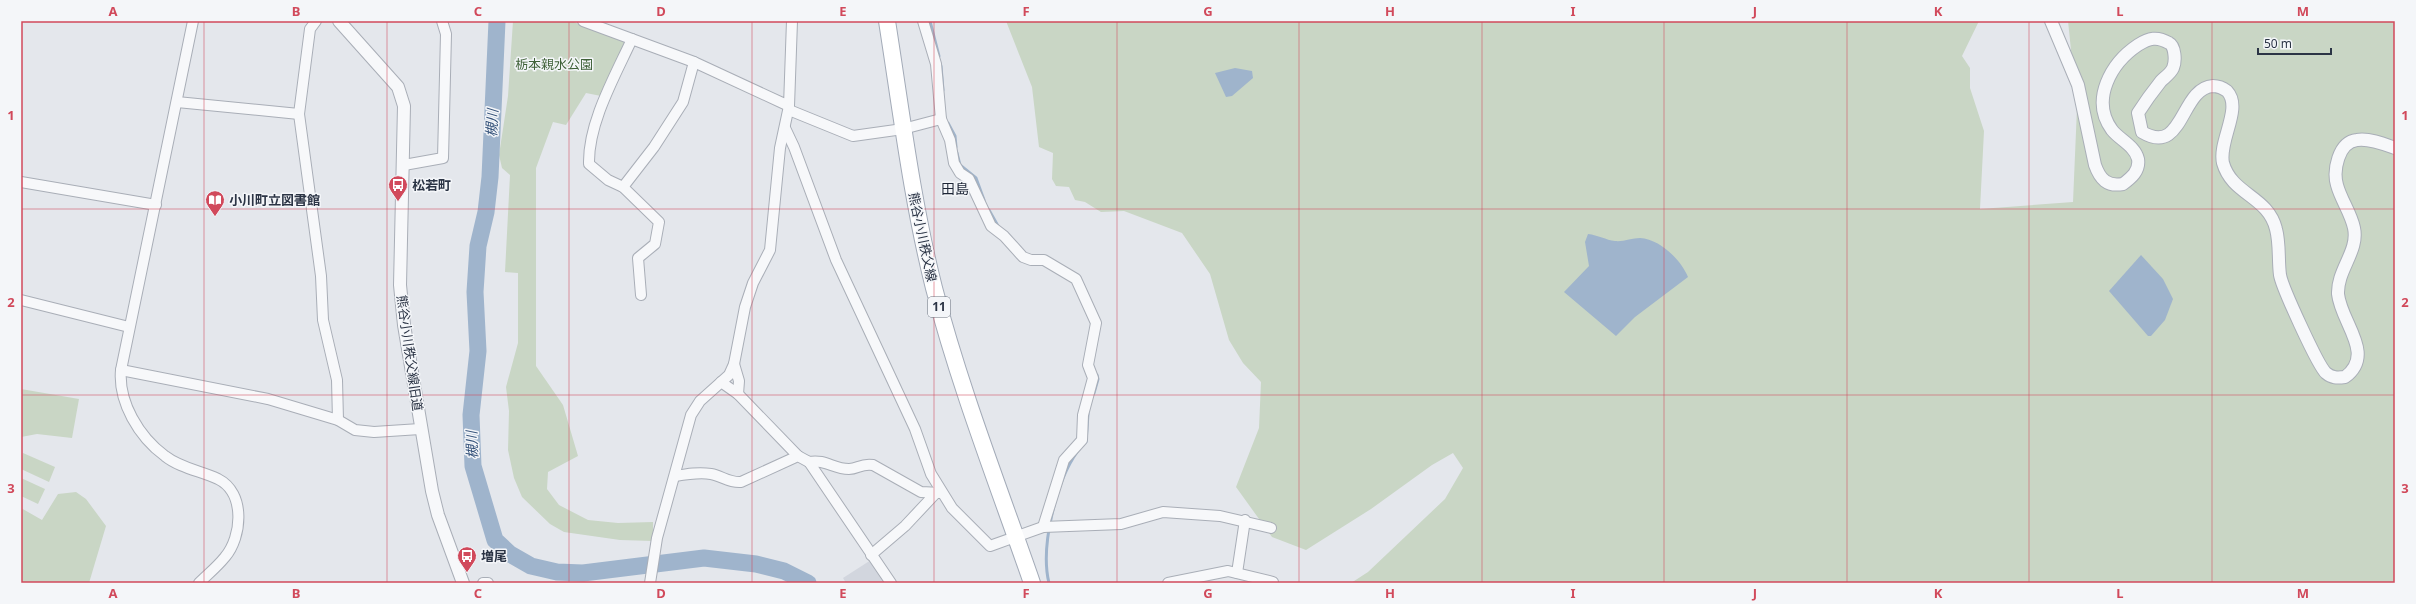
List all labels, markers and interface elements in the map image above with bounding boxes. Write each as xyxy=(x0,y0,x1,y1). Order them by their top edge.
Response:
text: A xyxy=(109,2,118,20)
text: B xyxy=(292,2,300,20)
text: C xyxy=(474,2,482,20)
text: D xyxy=(656,2,666,20)
text: E xyxy=(839,2,847,20)
text: F xyxy=(1022,2,1030,20)
text: G xyxy=(1203,2,1213,20)
text: H xyxy=(1385,2,1395,20)
text: I xyxy=(1570,2,1576,20)
text: J xyxy=(1752,2,1757,20)
text: K xyxy=(1934,2,1943,20)
text: L xyxy=(2116,2,2124,20)
text: M xyxy=(2297,2,2309,20)
scale bar xyxy=(2258,30,2331,56)
text: 50 m xyxy=(2264,35,2292,52)
park label: 栃本親水公園 xyxy=(515,55,593,73)
text: 1 xyxy=(7,106,15,124)
water label: 槻川 xyxy=(481,106,502,137)
text: 1 xyxy=(2401,106,2409,124)
bus stop icon: 松若町 xyxy=(387,174,409,202)
place label: 松若町 xyxy=(412,176,451,194)
district label: 田島 xyxy=(941,179,969,198)
library icon: 小川町立図書館 xyxy=(204,189,226,217)
place label: 小川町立図書館 xyxy=(229,191,320,209)
street label: 熊谷小川秩父線 xyxy=(905,191,941,283)
text: 2 xyxy=(7,293,15,311)
text: 2 xyxy=(2401,293,2409,311)
street label: 熊谷小川秩父線旧道 xyxy=(393,294,427,412)
road number: 11 xyxy=(928,297,950,317)
water label: 槻川 xyxy=(461,429,481,459)
text: 3 xyxy=(7,479,15,497)
text: 3 xyxy=(2401,479,2409,497)
bus stop icon: 増尾 xyxy=(456,545,478,573)
place label: 増尾 xyxy=(481,547,507,565)
text: A xyxy=(109,584,118,602)
text: B xyxy=(292,584,300,602)
text: C xyxy=(474,584,482,602)
text: D xyxy=(656,584,666,602)
text: E xyxy=(839,584,847,602)
text: F xyxy=(1022,584,1030,602)
text: G xyxy=(1203,584,1213,602)
text: H xyxy=(1385,584,1395,602)
text: I xyxy=(1570,584,1576,602)
text: J xyxy=(1752,584,1757,602)
text: K xyxy=(1934,584,1943,602)
text: L xyxy=(2116,584,2124,602)
text: M xyxy=(2297,584,2309,602)

